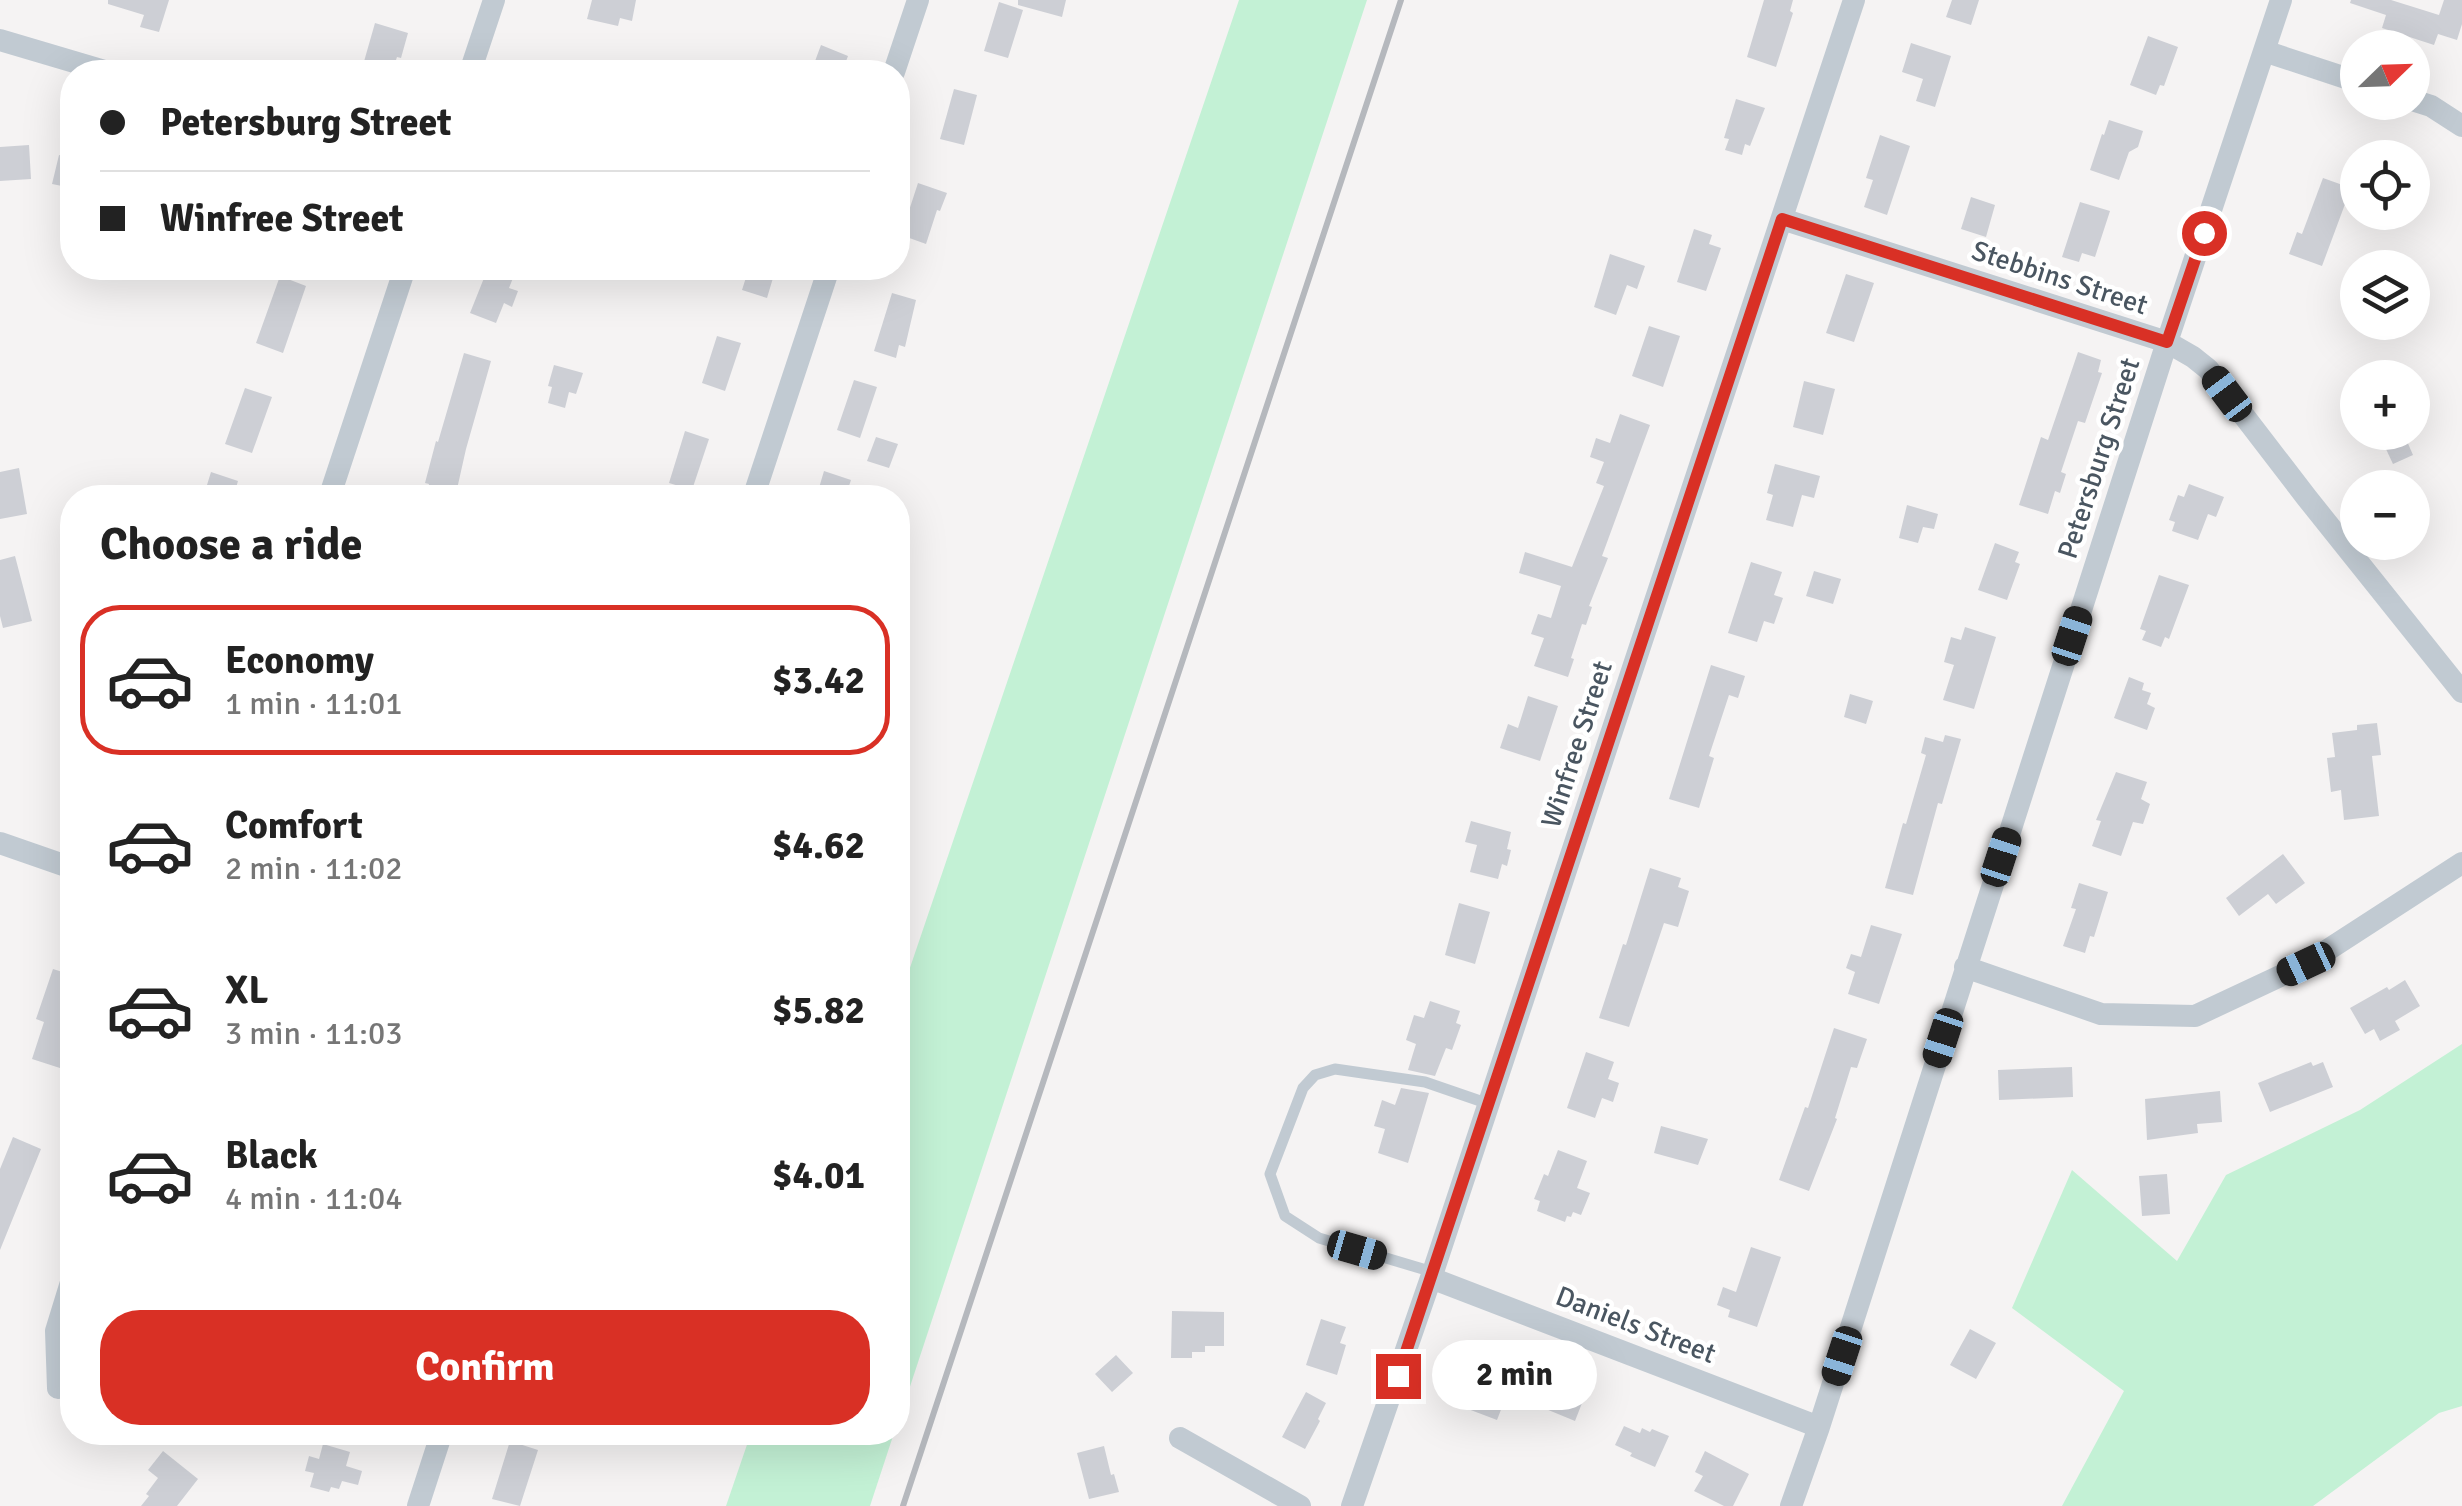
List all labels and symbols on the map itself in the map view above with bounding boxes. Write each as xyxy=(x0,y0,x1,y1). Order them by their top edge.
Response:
north arrow xyxy=(2340,30,2430,120)
route start xyxy=(2182,211,2227,256)
street label: Stebbins Street xyxy=(1967,234,2152,322)
street label: Petersburg Street xyxy=(2050,353,2148,563)
car xyxy=(2197,361,2257,427)
car xyxy=(2048,603,2096,669)
street label: Winfree Street xyxy=(1534,656,1620,832)
car xyxy=(1977,824,2025,890)
car xyxy=(2272,938,2340,990)
car xyxy=(1919,1005,1967,1071)
car xyxy=(1324,1227,1390,1273)
street label: Daniels Street xyxy=(1551,1279,1721,1371)
car xyxy=(1818,1323,1866,1389)
callout: 2 min xyxy=(1433,1341,1598,1411)
route end xyxy=(1376,1354,1421,1399)

